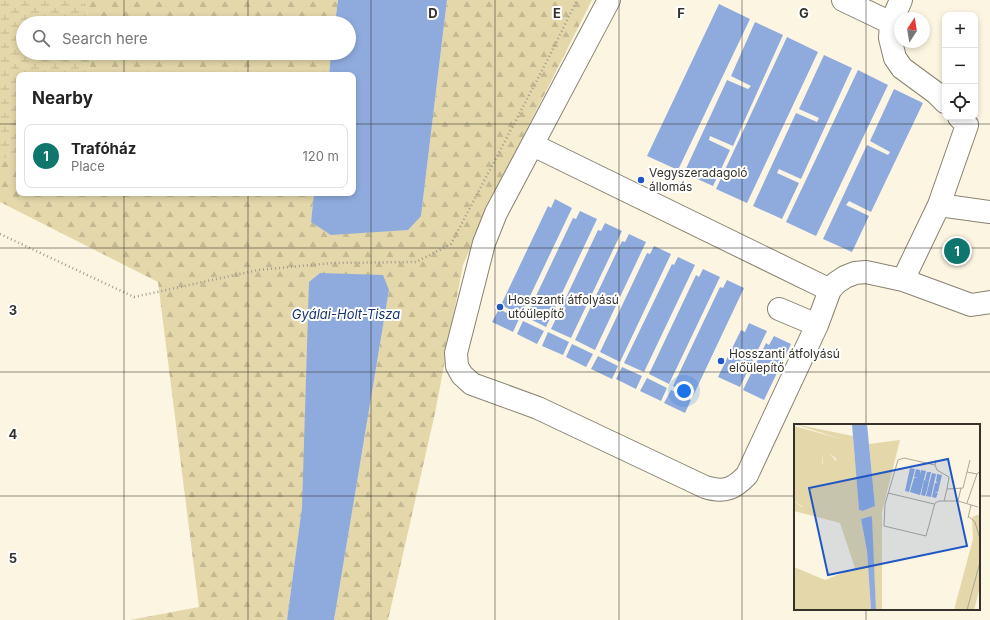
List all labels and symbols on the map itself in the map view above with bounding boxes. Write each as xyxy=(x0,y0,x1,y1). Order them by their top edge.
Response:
text: D xyxy=(428,5,438,21)
text: E xyxy=(553,5,561,21)
text: F xyxy=(677,5,685,21)
text: G xyxy=(799,5,809,21)
north arrow xyxy=(894,12,930,48)
place label: Vegyszeradagoló állomás xyxy=(649,165,748,194)
marker: Vegyszeradagoló állomás xyxy=(636,175,646,185)
pin: 1 xyxy=(944,236,970,266)
place label: Hosszanti átfolyású utóülepítő xyxy=(508,292,619,321)
text: 3 xyxy=(9,302,17,318)
marker: Hosszanti átfolyású utóülepítő xyxy=(495,302,505,312)
water label: Gyálai-Holt-Tisza xyxy=(292,306,400,322)
place label: Hosszanti átfolyású előülepítő xyxy=(729,346,840,375)
marker: Hosszanti átfolyású előülepítő xyxy=(716,356,726,366)
your location xyxy=(674,381,694,401)
inset map xyxy=(794,424,980,610)
text: 4 xyxy=(9,426,18,442)
text: 5 xyxy=(9,550,17,566)

